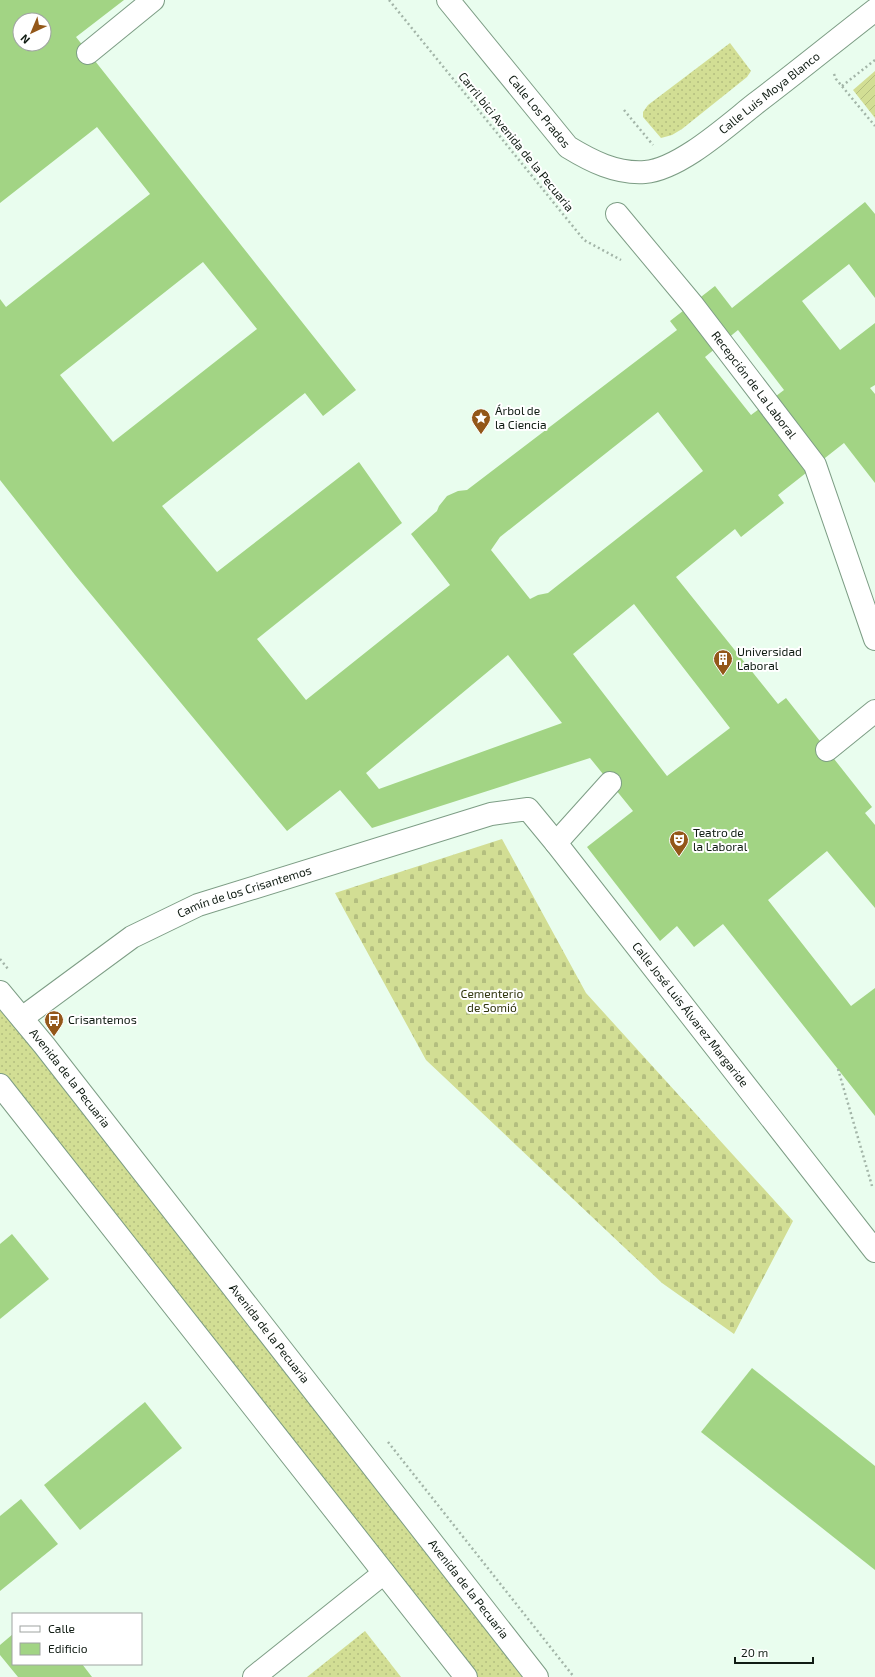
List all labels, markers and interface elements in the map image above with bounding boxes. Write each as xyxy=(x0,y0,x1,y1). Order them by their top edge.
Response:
north arrow xyxy=(12,12,52,52)
text: N xyxy=(17,32,32,47)
street label: Calle Luis Moya Blanco xyxy=(716,48,822,136)
street label: Carril bici Avenida de la Pecuaria xyxy=(456,69,577,214)
street label: Calle Los Prados xyxy=(506,72,574,150)
street label: Recepción de La Laboral xyxy=(709,328,800,441)
place label: Árbol de la Ciencia xyxy=(495,403,547,431)
place icon: Árbol de la Ciencia xyxy=(470,407,492,435)
place label: Universidad Laboral xyxy=(737,644,802,672)
building icon: Universidad Laboral xyxy=(712,648,734,676)
place label: Teatro de la Laboral xyxy=(693,825,748,853)
theatre icon: Teatro de la Laboral xyxy=(668,829,690,857)
street label: Camín de los Crisantemos xyxy=(174,862,313,920)
street label: Calle José Luis Álvarez Margaride xyxy=(630,939,752,1089)
park label: Cementerio de Somió xyxy=(461,986,524,1014)
bus stop icon: Crisantemos xyxy=(43,1009,65,1037)
place label: Crisantemos xyxy=(68,1012,137,1026)
street label: Avenida de la Pecuaria xyxy=(27,1025,114,1130)
street label: Avenida de la Pecuaria xyxy=(227,1281,313,1386)
street label: Avenida de la Pecuaria xyxy=(426,1536,512,1641)
legend xyxy=(12,1613,142,1665)
text: Calle xyxy=(48,1621,75,1635)
scale bar xyxy=(735,1639,813,1665)
text: Edificio xyxy=(48,1641,88,1655)
text: 20 m xyxy=(741,1645,768,1659)

